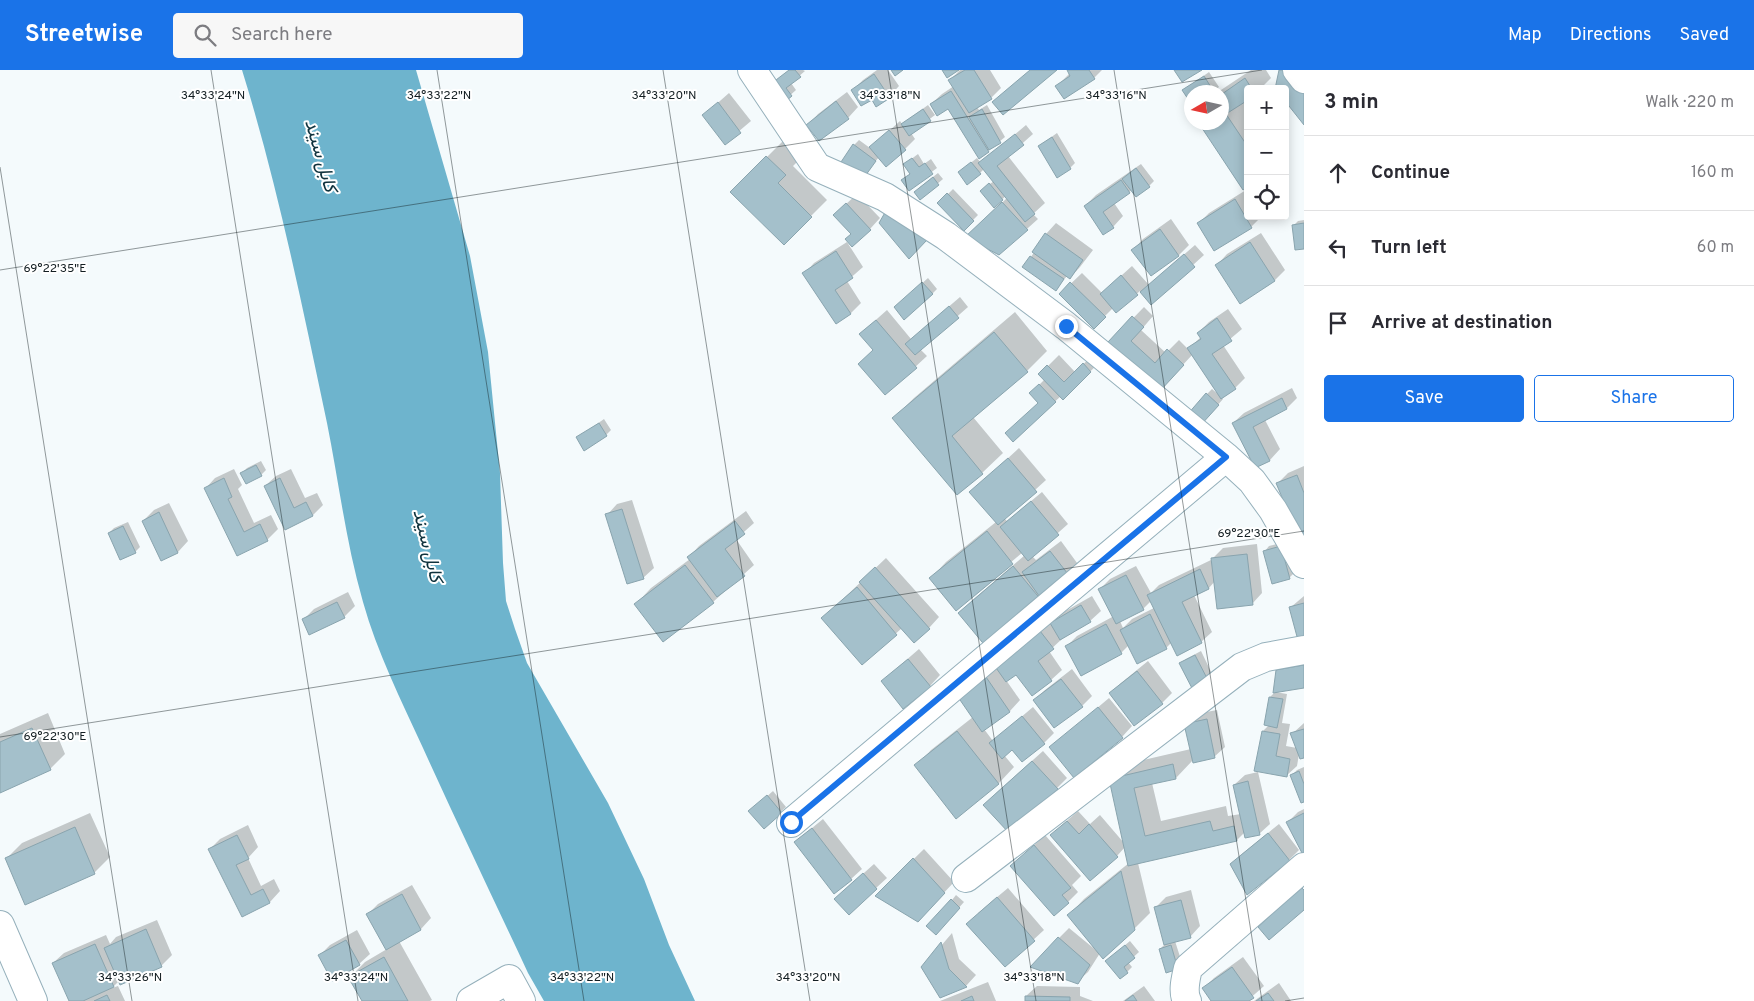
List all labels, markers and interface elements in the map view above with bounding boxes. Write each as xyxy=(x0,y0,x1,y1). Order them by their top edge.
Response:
search box xyxy=(173,13,523,58)
text: Streetwise xyxy=(25,20,143,50)
icon: search xyxy=(191,21,219,49)
text: Search here xyxy=(231,23,333,47)
text: Map xyxy=(1508,24,1542,47)
text: Directions xyxy=(1570,24,1652,47)
text: Saved xyxy=(1680,24,1729,47)
north arrow xyxy=(1184,85,1229,130)
map controls xyxy=(1244,85,1289,220)
button: + xyxy=(1244,85,1289,130)
text: 34°33'24"N xyxy=(181,88,245,104)
text: 34°33'22"N xyxy=(407,88,471,104)
text: 34°33'20"N xyxy=(632,88,696,104)
text: 34°33'18"N xyxy=(859,88,921,104)
text: 34°33'16"N xyxy=(1085,88,1147,104)
text: 3 min xyxy=(1324,89,1379,116)
text: Walk · 220 m xyxy=(1645,93,1734,113)
water label: کابل سيند xyxy=(298,117,343,199)
button: − xyxy=(1244,130,1289,175)
icon: ahead xyxy=(1324,159,1352,187)
text: Continue xyxy=(1371,161,1450,185)
text: 160 m xyxy=(1691,163,1734,183)
button: locate xyxy=(1244,175,1289,220)
icon: left xyxy=(1324,234,1352,262)
text: Turn left xyxy=(1371,236,1447,260)
text: 60 m xyxy=(1697,238,1734,258)
text: 69°22'35"E xyxy=(24,261,86,277)
icon: arrive xyxy=(1324,309,1352,337)
text: Arrive at destination xyxy=(1371,311,1552,335)
route end xyxy=(1055,315,1078,338)
button: Save xyxy=(1324,375,1524,422)
button: Share xyxy=(1534,375,1734,422)
water label: کابل سيند xyxy=(406,507,449,588)
text: 69°22'30"E xyxy=(1218,526,1280,542)
text: 69°22'30"E xyxy=(24,729,86,745)
route start xyxy=(780,811,803,834)
text: 34°33'26"N xyxy=(98,970,162,986)
text: 34°33'24"N xyxy=(324,970,388,986)
text: 34°33'22"N xyxy=(550,970,614,986)
text: 34°33'20"N xyxy=(776,970,840,986)
text: 34°33'18"N xyxy=(1003,970,1065,986)

